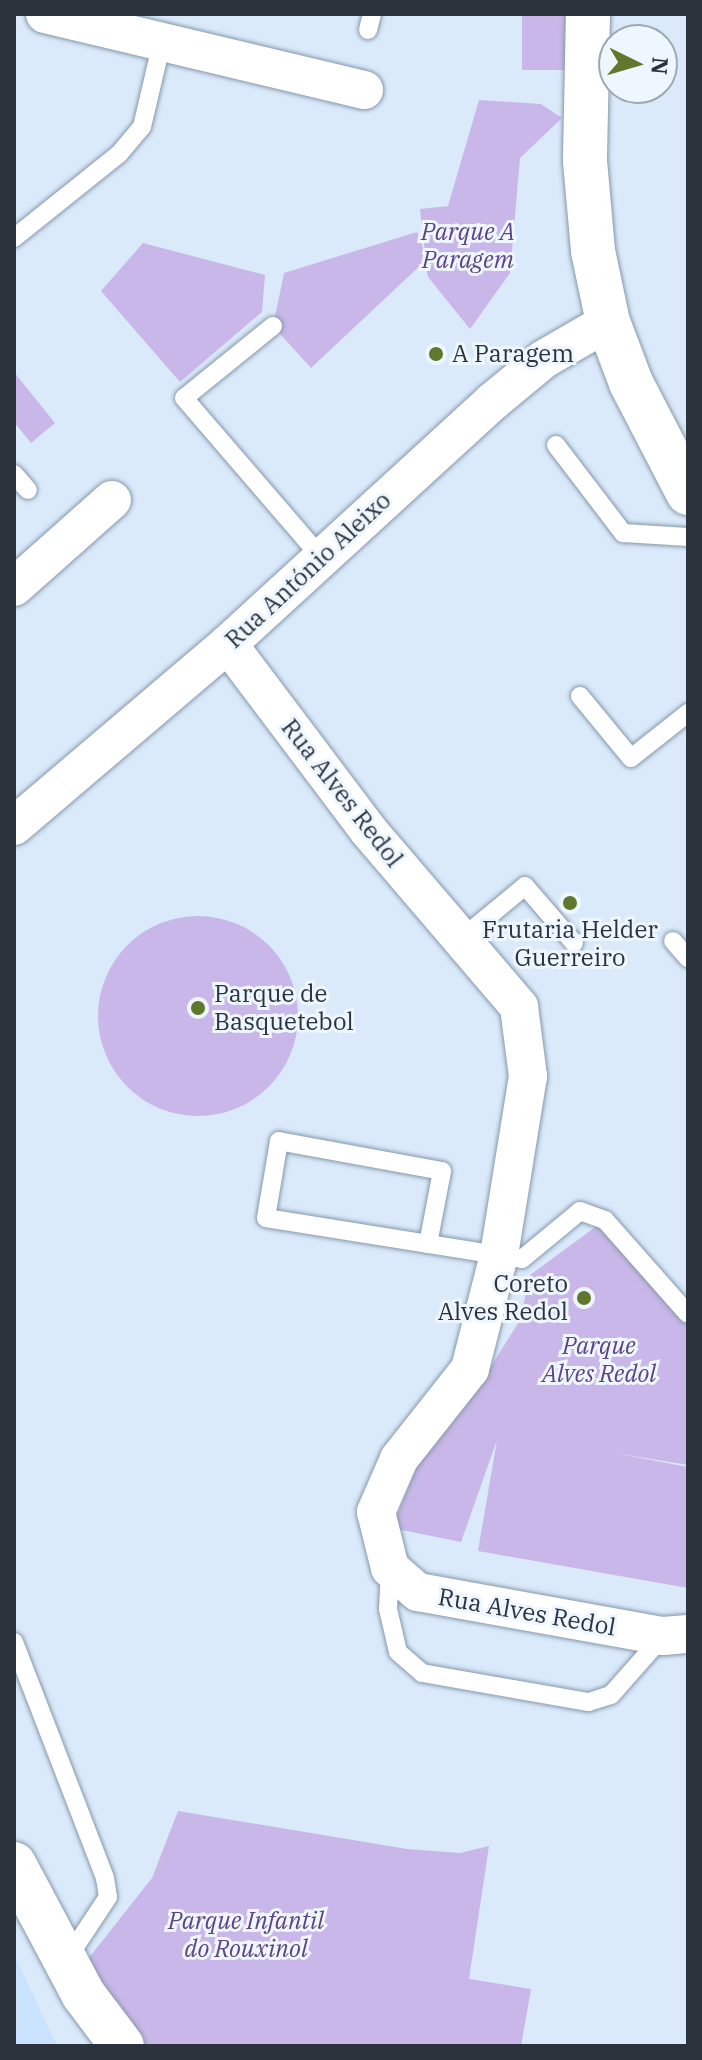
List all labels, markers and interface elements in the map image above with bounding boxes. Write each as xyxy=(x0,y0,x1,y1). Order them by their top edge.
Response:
north arrow xyxy=(598,24,678,104)
text: N xyxy=(645,56,676,76)
park label: Parque A Paragem xyxy=(421,218,515,274)
place label: A Paragem xyxy=(452,340,574,368)
marker: A Paragem xyxy=(427,345,445,363)
street label: Rua António Aleixo xyxy=(219,486,397,654)
street label: Rua Alves Redol xyxy=(275,713,409,873)
marker: Frutaria Helder Guerreiro xyxy=(561,894,579,912)
place label: Frutaria Helder Guerreiro xyxy=(482,916,658,972)
place label: Parque de Basquetebol xyxy=(214,980,354,1036)
marker: Parque de Basquetebol xyxy=(189,999,207,1017)
place label: Coreto Alves Redol xyxy=(438,1270,568,1326)
marker: Coreto Alves Redol xyxy=(575,1289,593,1307)
park label: Parque Alves Redol xyxy=(542,1332,656,1388)
street label: Rua Alves Redol xyxy=(436,1582,618,1642)
park label: Parque Infantil do Rouxinol xyxy=(168,1907,324,1963)

